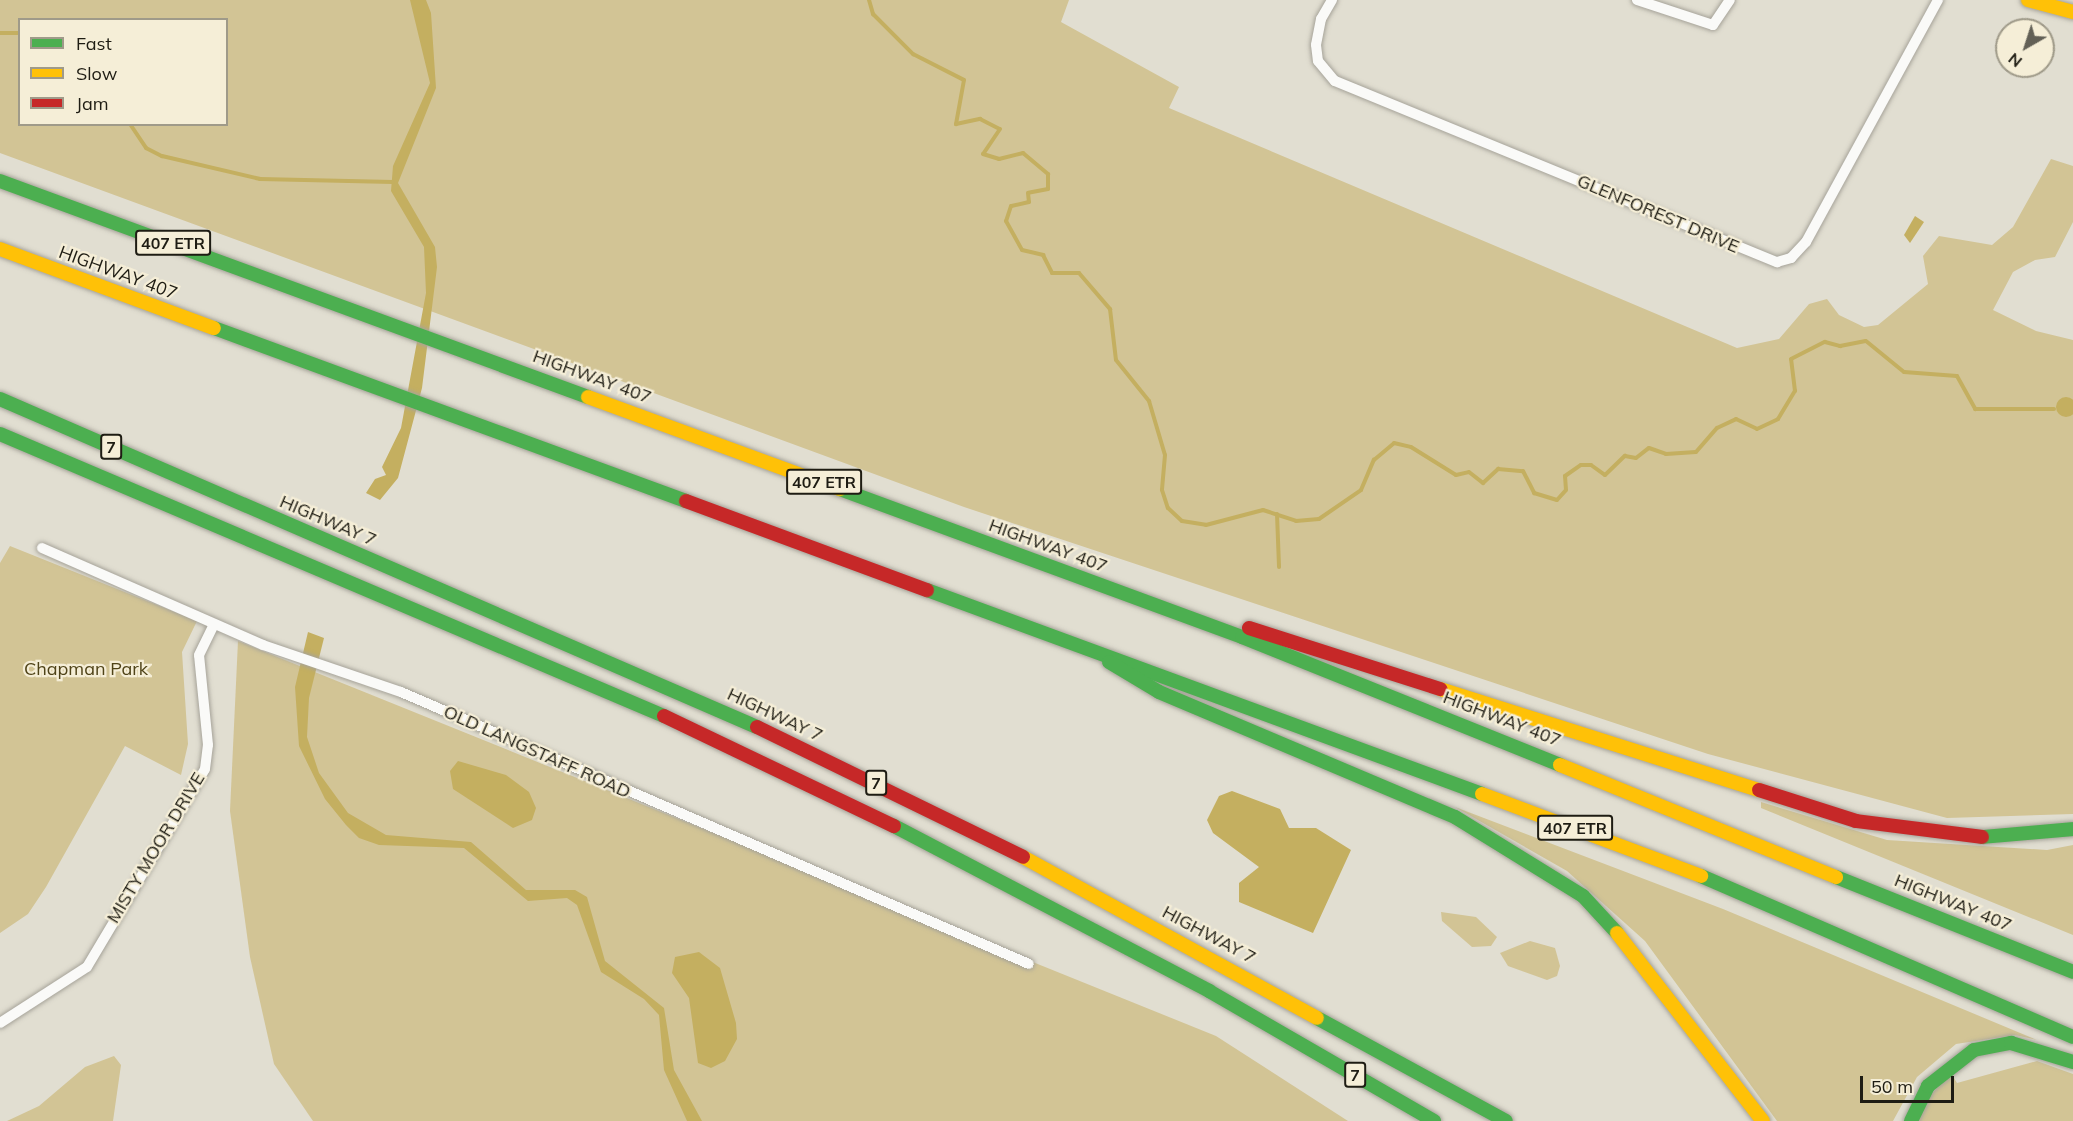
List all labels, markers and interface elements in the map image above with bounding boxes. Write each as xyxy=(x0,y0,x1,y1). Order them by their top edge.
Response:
legend xyxy=(18,18,228,126)
north arrow xyxy=(1995,18,2055,78)
text: Fast xyxy=(76,32,112,55)
text: N xyxy=(2004,49,2026,72)
text: Slow xyxy=(76,62,117,85)
text: Jam xyxy=(76,92,109,115)
street label: GLENFOREST DRIVE xyxy=(1574,170,1742,258)
road number: 407 ETR xyxy=(134,230,212,256)
street label: HIGHWAY 407 xyxy=(56,242,180,304)
street label: HIGHWAY 407 xyxy=(530,346,654,408)
road number: 7 xyxy=(99,434,123,460)
road number: 407 ETR xyxy=(785,469,863,495)
street label: HIGHWAY 7 xyxy=(276,491,380,551)
street label: HIGHWAY 407 xyxy=(986,515,1110,577)
park label: Chapman Park xyxy=(24,658,148,680)
street label: HIGHWAY 7 xyxy=(724,683,826,747)
street label: HIGHWAY 407 xyxy=(1440,687,1564,751)
street label: OLD LANGSTAFF ROAD xyxy=(440,701,634,803)
street label: MISTY MOOR DRIVE xyxy=(102,769,210,927)
road number: 7 xyxy=(864,770,888,796)
road number: 407 ETR xyxy=(1536,815,1614,841)
street label: HIGHWAY 407 xyxy=(1891,870,2015,936)
street label: HIGHWAY 7 xyxy=(1158,901,1260,969)
road number: 7 xyxy=(1343,1062,1367,1088)
scale bar xyxy=(1863,1064,1958,1102)
text: 50 m xyxy=(1871,1075,1913,1098)

